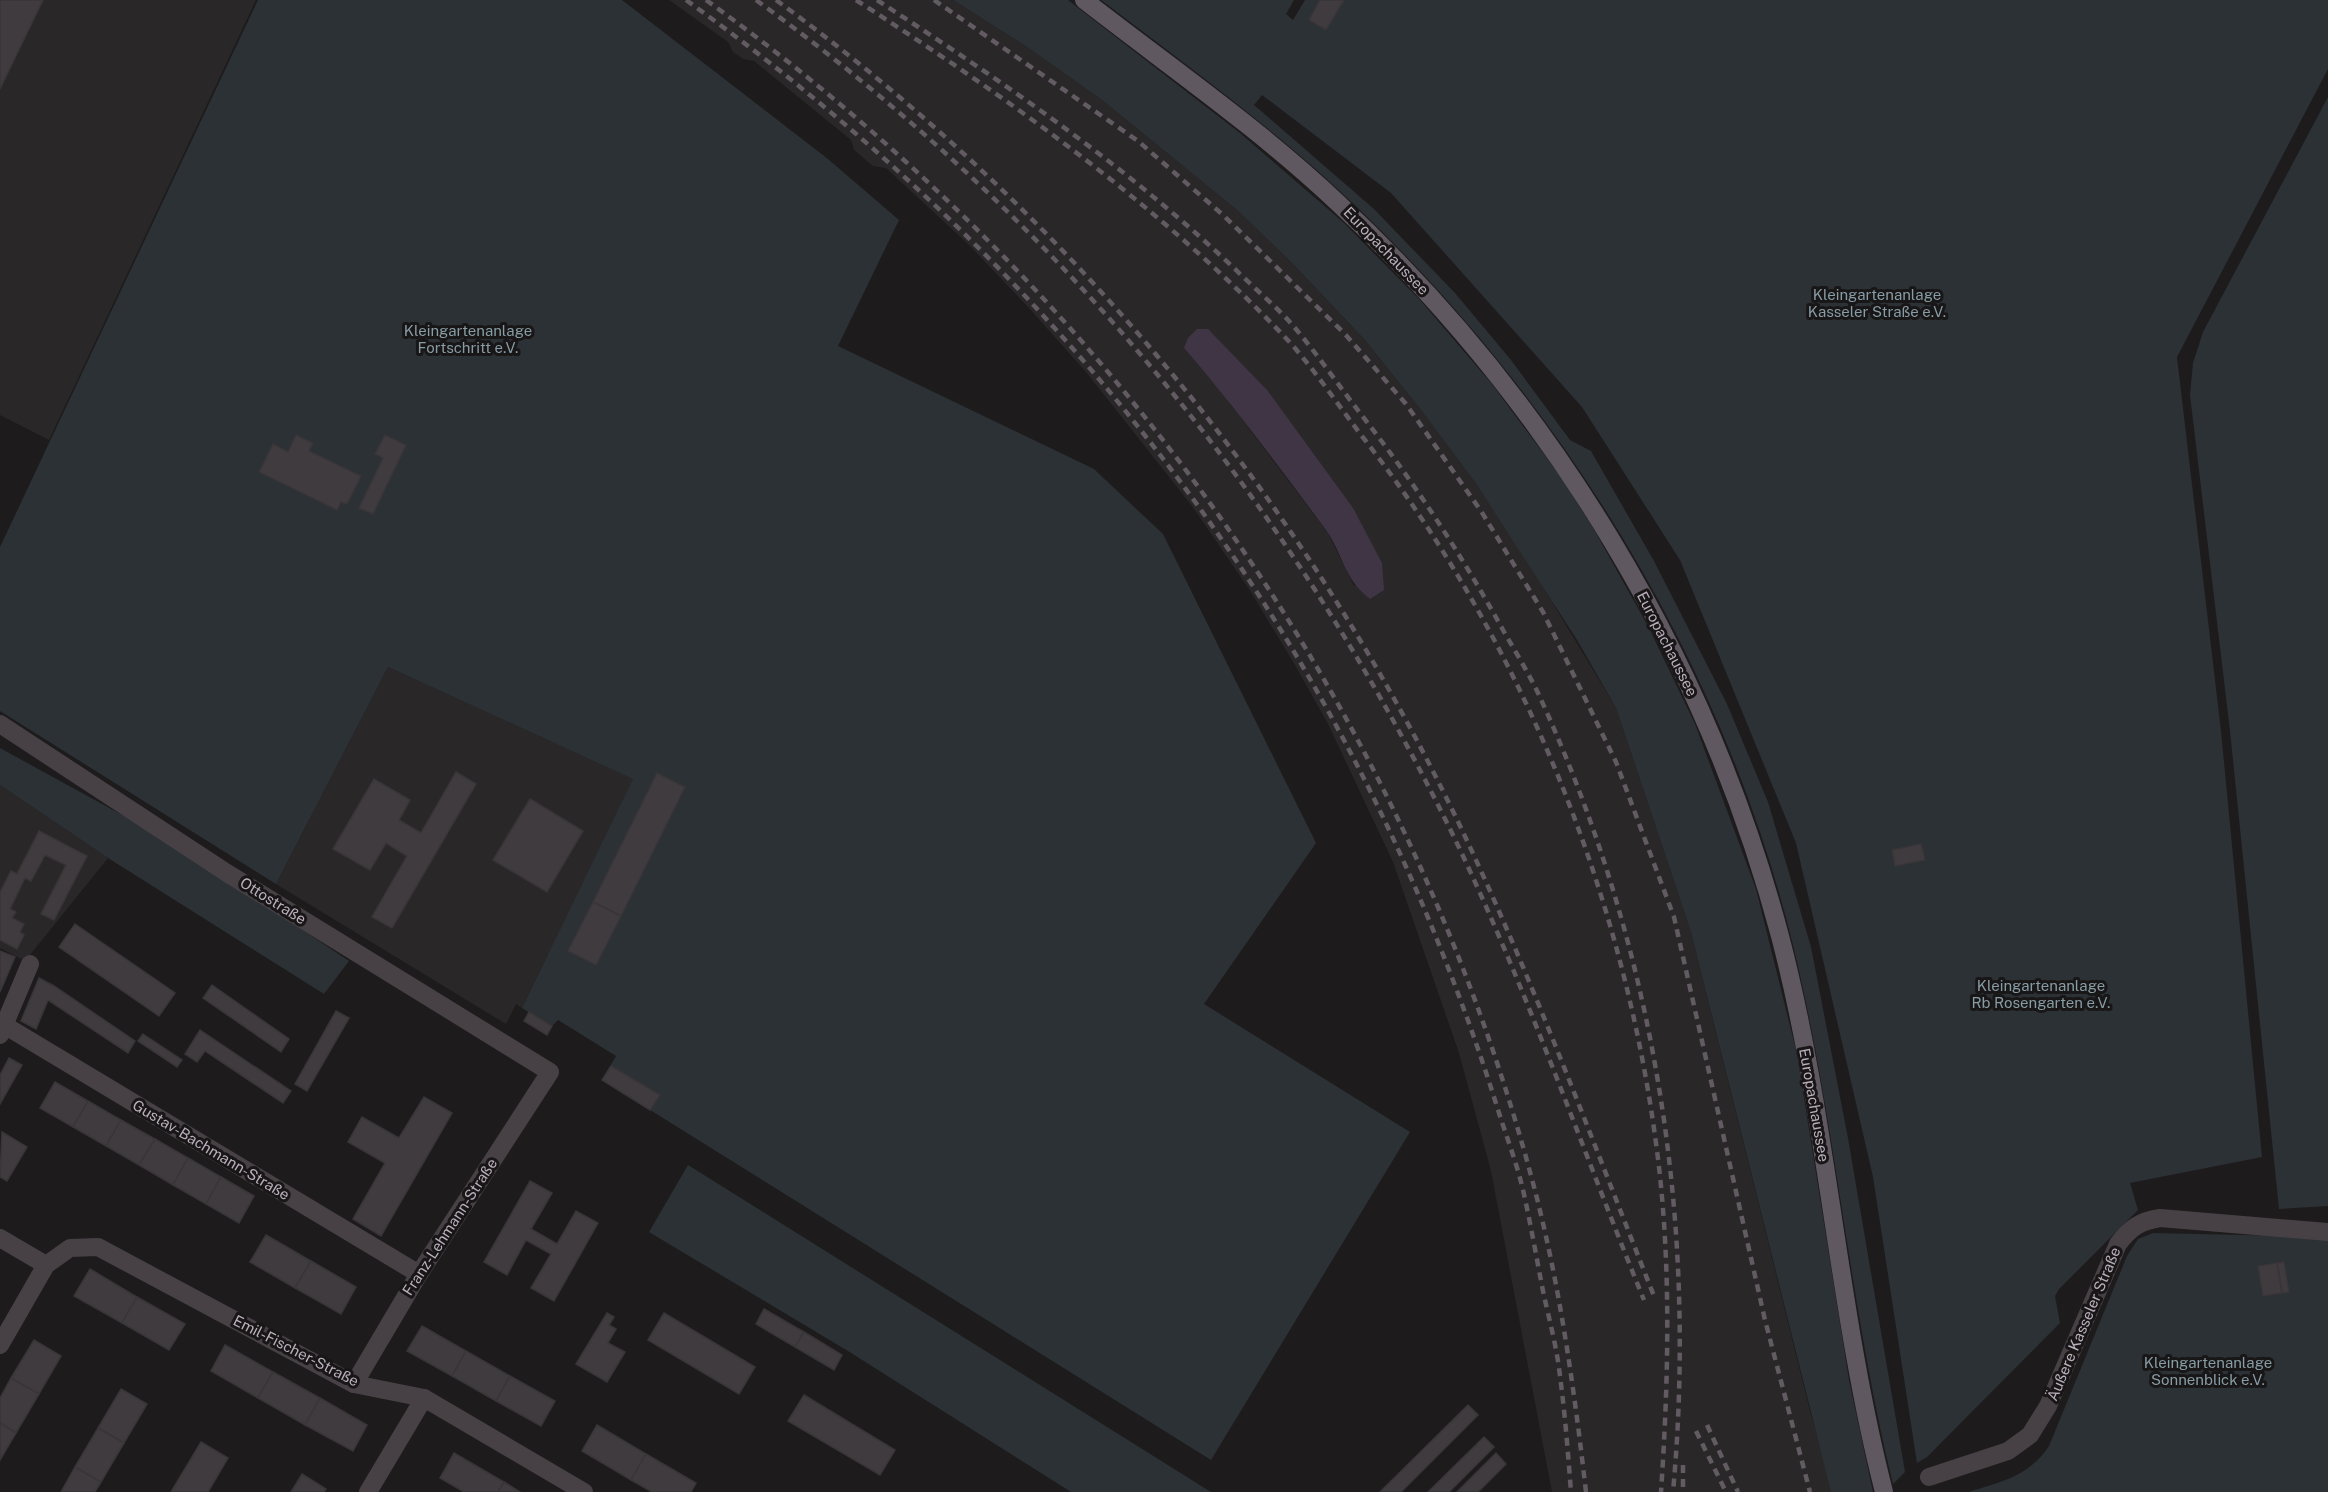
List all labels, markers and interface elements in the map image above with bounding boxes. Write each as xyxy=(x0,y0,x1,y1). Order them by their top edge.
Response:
street label: Europachaussee xyxy=(1340,203,1432,298)
park label: Kleingartenanlage Kasseler Straße e.V. xyxy=(1808,286,1946,320)
park label: Kleingartenanlage Fortschritt e.V. xyxy=(404,322,532,356)
street label: Europachaussee xyxy=(1634,589,1701,699)
street label: Ottostraße xyxy=(237,874,309,928)
park label: Kleingartenanlage Rb Rosengarten e.V. xyxy=(1972,977,2110,1011)
street label: Europachaussee xyxy=(1796,1047,1833,1163)
street label: Gustav-Bachmann-Straße xyxy=(130,1096,293,1203)
street label: Franz-Lehmann-Straße xyxy=(399,1155,500,1298)
street label: Äußere Kasseler Straße xyxy=(2042,1244,2124,1403)
street label: Emil-Fischer-Straße xyxy=(231,1312,362,1390)
park label: Kleingartenanlage Sonnenblick e.V. xyxy=(2144,1354,2272,1388)

